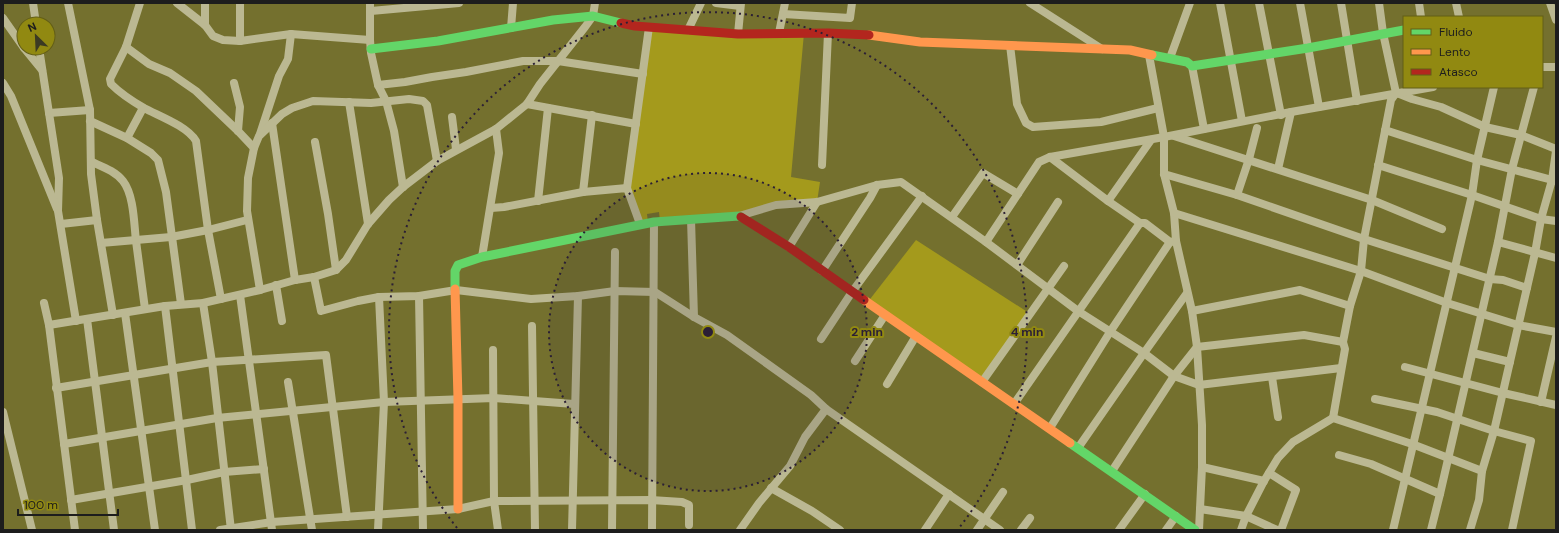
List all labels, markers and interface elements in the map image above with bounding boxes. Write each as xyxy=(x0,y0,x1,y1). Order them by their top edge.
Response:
north arrow xyxy=(16,16,56,56)
legend xyxy=(1403,16,1543,88)
text: N xyxy=(25,19,38,35)
text: Fluido xyxy=(1439,24,1473,40)
text: Lento xyxy=(1439,44,1470,60)
text: Atasco xyxy=(1439,64,1478,80)
text: 2 min xyxy=(851,324,883,340)
text: 4 min xyxy=(1011,324,1043,340)
centre of rings xyxy=(701,325,715,339)
scale bar xyxy=(18,491,118,517)
text: 100 m xyxy=(24,497,58,513)

